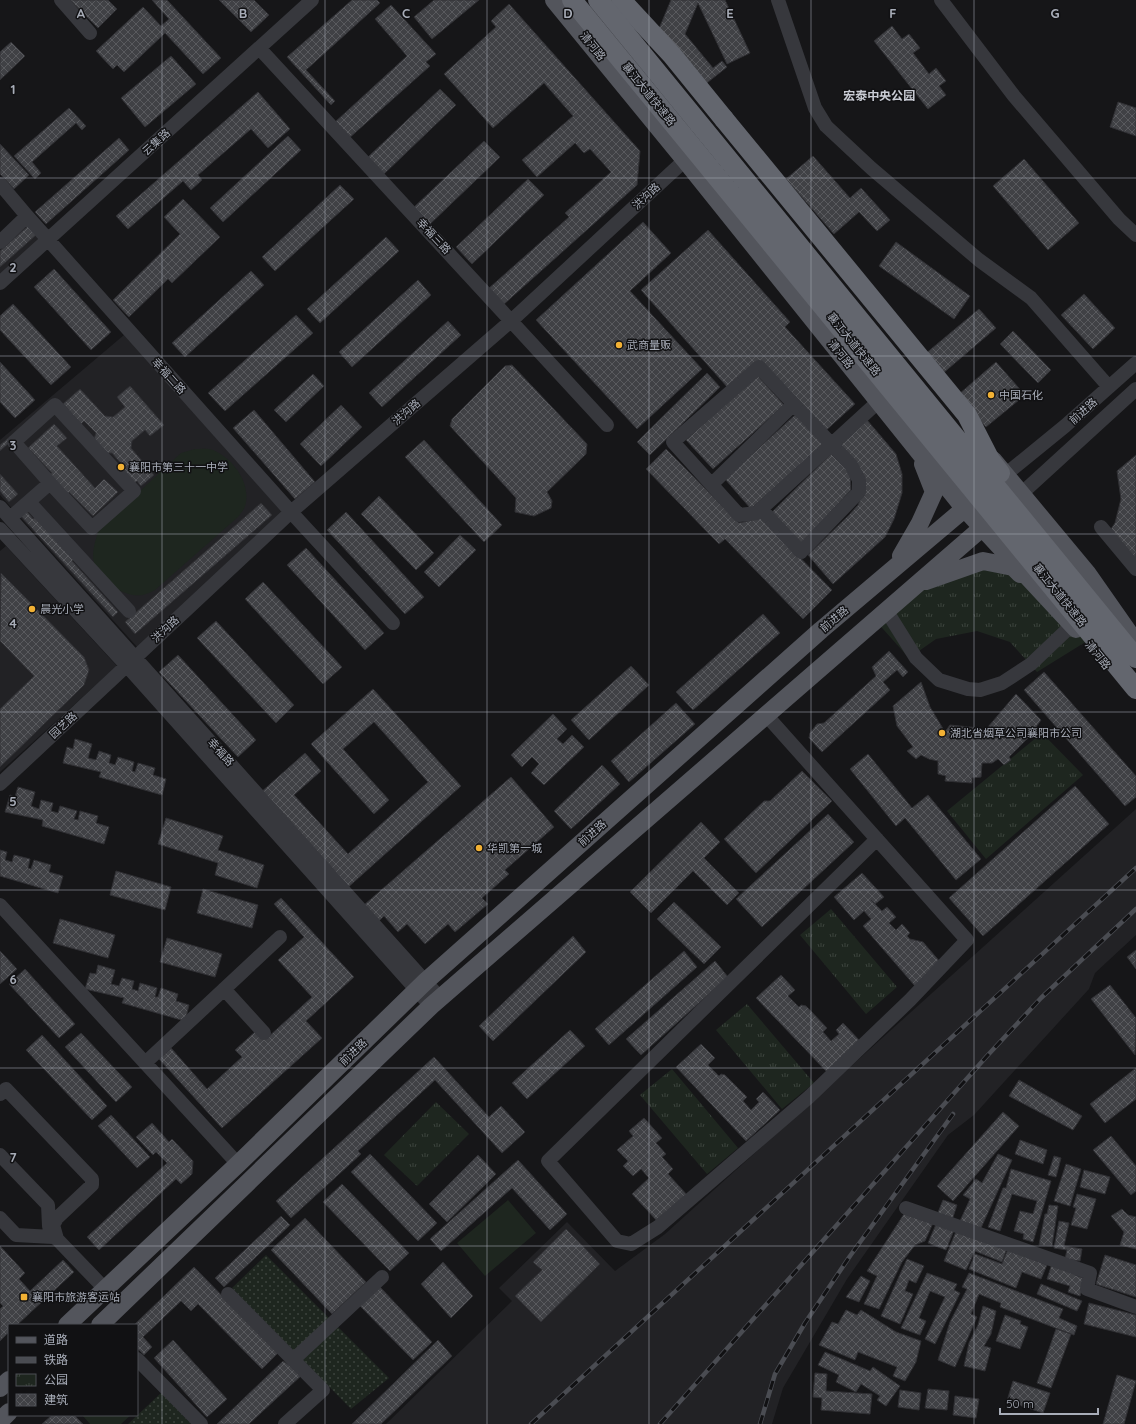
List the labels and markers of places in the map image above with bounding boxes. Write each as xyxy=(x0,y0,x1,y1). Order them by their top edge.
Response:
place label: 武商量贩 xyxy=(627,338,671,352)
marker: 武商量贩 xyxy=(614,340,624,350)
place label: 中国石化 xyxy=(999,388,1043,402)
marker: 中国石化 xyxy=(986,390,996,400)
place label: 襄阳市第三十一中学 xyxy=(129,460,228,474)
marker: 襄阳市第三十一中学 xyxy=(116,462,126,472)
place label: 晨光小学 xyxy=(40,602,84,616)
marker: 晨光小学 xyxy=(27,604,37,614)
place label: 湖北省烟草公司襄阳市公司 xyxy=(950,726,1082,740)
marker: 湖北省烟草公司襄阳市公司 xyxy=(937,728,947,738)
place label: 华凯第一城 xyxy=(487,841,542,855)
marker: 华凯第一城 xyxy=(474,843,484,853)
place label: 襄阳市旅游客运站 xyxy=(32,1290,120,1304)
marker: 襄阳市旅游客运站 xyxy=(19,1292,29,1302)

